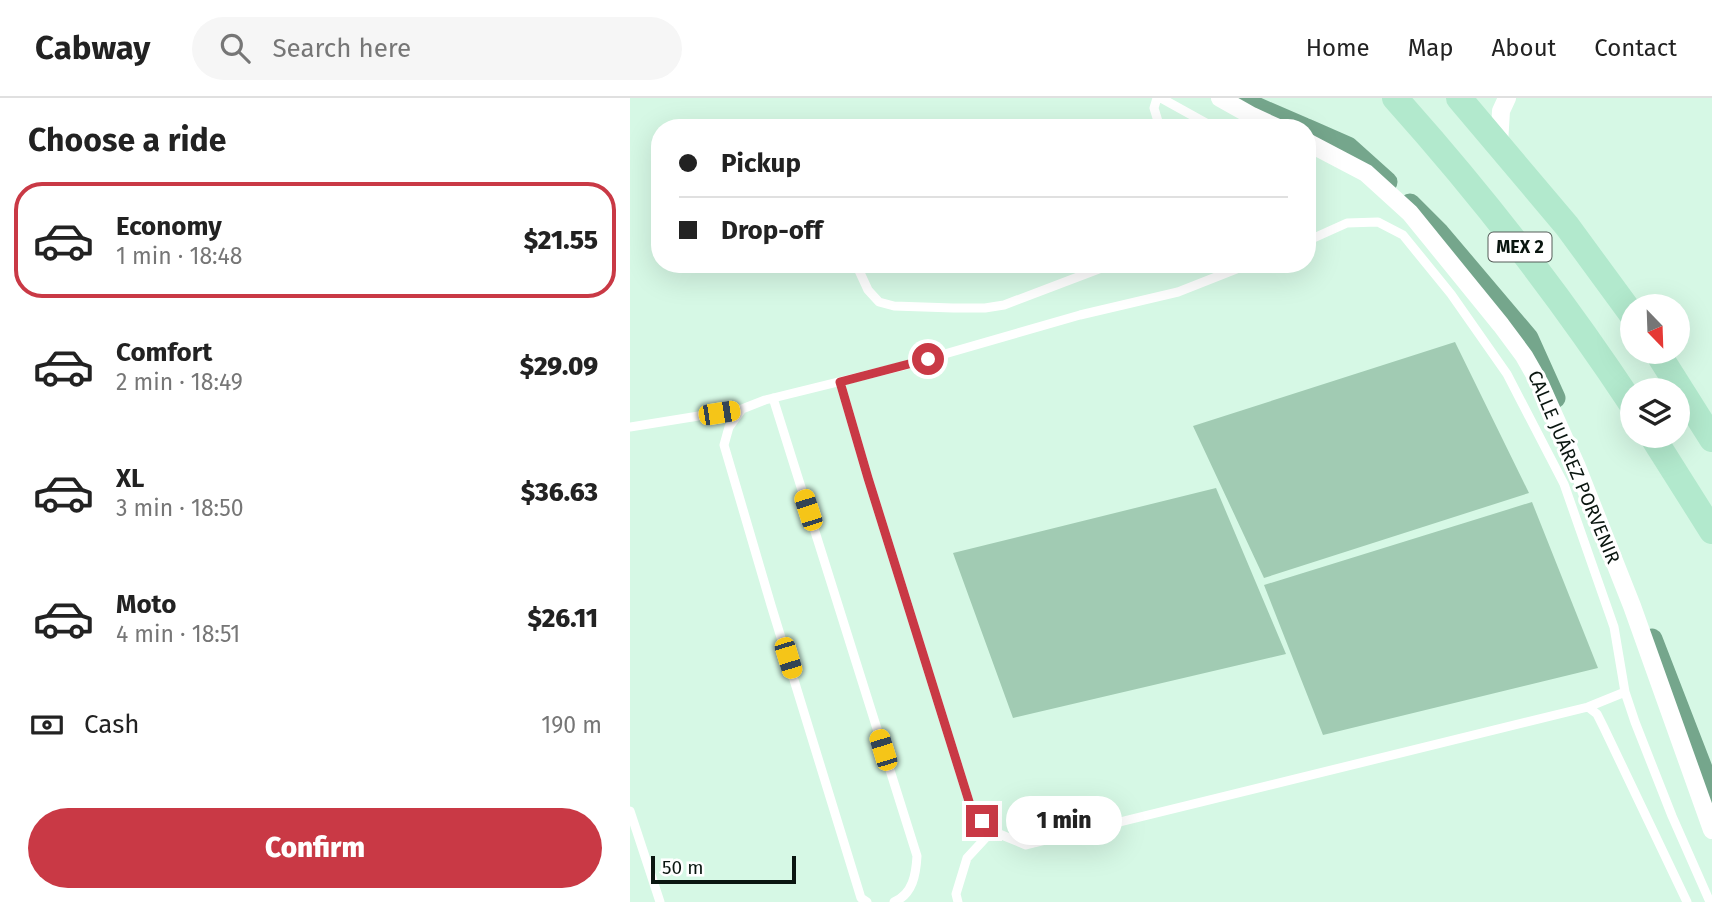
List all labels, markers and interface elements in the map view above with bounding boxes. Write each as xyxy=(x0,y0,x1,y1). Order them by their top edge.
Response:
search box xyxy=(192,17,682,80)
text: Cabway xyxy=(35,28,150,68)
icon: search xyxy=(216,29,254,67)
text: Search here xyxy=(272,33,411,64)
text: Home xyxy=(1306,34,1370,62)
text: Map xyxy=(1408,34,1454,62)
text: About xyxy=(1492,34,1556,62)
text: Contact xyxy=(1594,34,1677,62)
text: Choose a ride xyxy=(28,121,226,159)
text: Pickup xyxy=(721,148,801,179)
icon: car xyxy=(32,209,95,272)
text: Economy xyxy=(116,211,222,242)
text: Drop-off xyxy=(721,215,823,246)
text: $21.55 xyxy=(524,225,598,256)
road number: MEX 2 xyxy=(1488,232,1552,262)
text: 1 min · 18:48 xyxy=(116,242,242,270)
north arrow xyxy=(1620,294,1690,364)
map controls xyxy=(1620,294,1690,448)
icon: car xyxy=(32,335,95,398)
text: Comfort xyxy=(116,337,212,368)
route start xyxy=(912,343,944,375)
text: $29.09 xyxy=(520,351,598,382)
street label: CALLE JUÁREZ PORVENIR xyxy=(1523,367,1625,567)
text: 2 min · 18:49 xyxy=(116,368,243,396)
button: layers xyxy=(1620,378,1690,448)
car xyxy=(697,399,742,427)
icon: car xyxy=(32,461,95,524)
text: XL xyxy=(116,463,144,494)
text: $36.63 xyxy=(521,477,598,508)
car xyxy=(792,487,825,533)
text: 3 min · 18:50 xyxy=(116,494,244,522)
icon: car xyxy=(32,587,95,650)
text: Moto xyxy=(116,589,176,620)
text: $26.11 xyxy=(528,603,598,634)
text: 4 min · 18:51 xyxy=(116,620,240,648)
car xyxy=(772,635,805,681)
icon: cash xyxy=(28,706,66,744)
text: Cash xyxy=(84,709,140,740)
text: 190 m xyxy=(541,711,602,739)
car xyxy=(867,727,900,773)
callout: 1 min xyxy=(1006,796,1122,846)
route end xyxy=(966,805,998,837)
text: 1 min xyxy=(1036,806,1092,834)
button: Confirm xyxy=(28,808,602,888)
scale bar xyxy=(651,853,796,885)
text: 50 m xyxy=(662,856,703,879)

